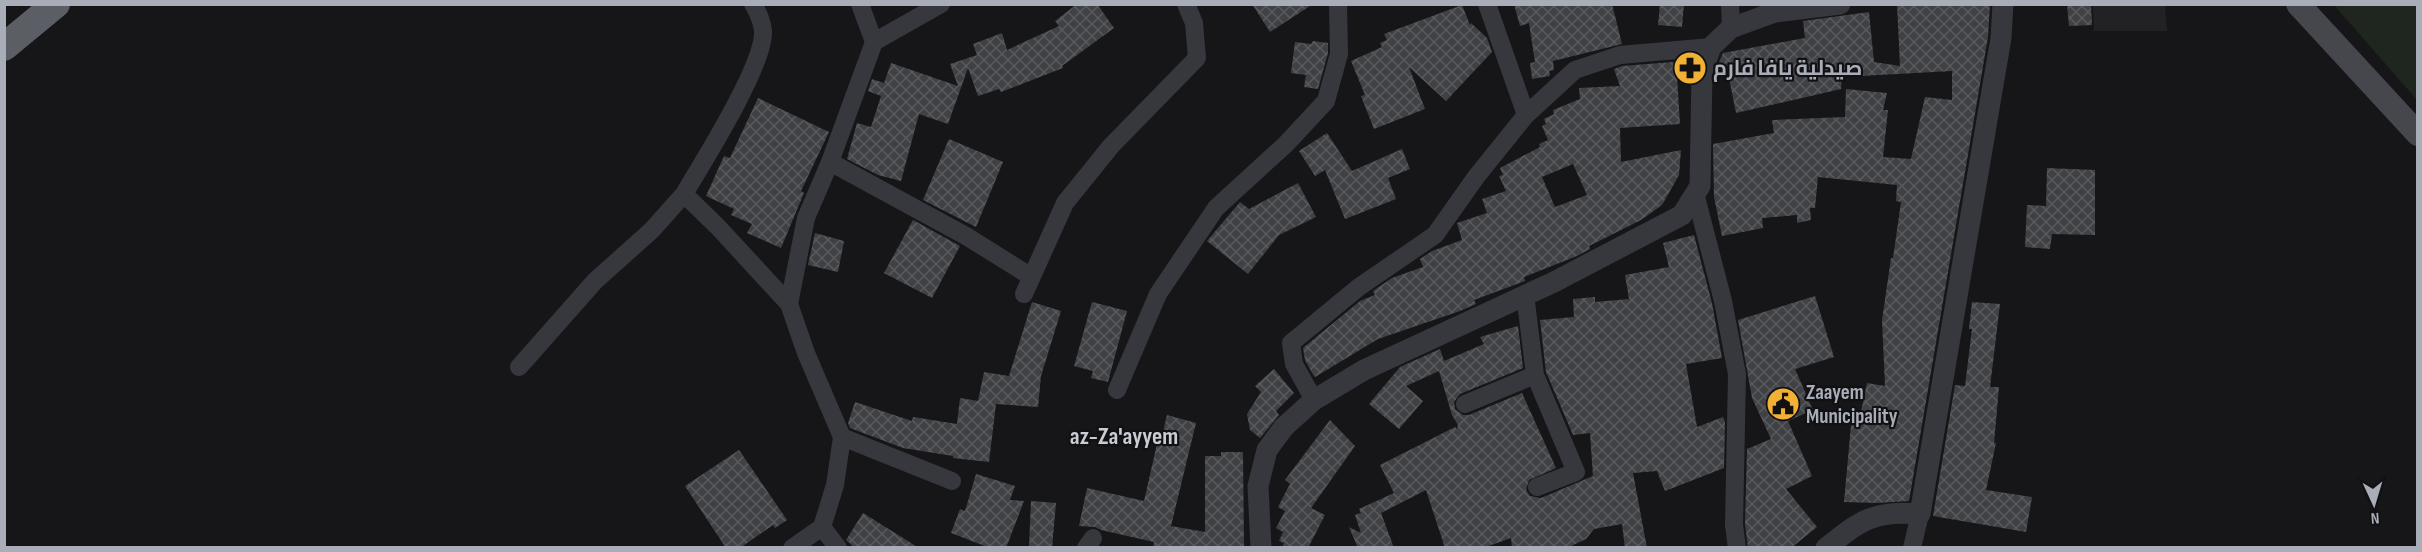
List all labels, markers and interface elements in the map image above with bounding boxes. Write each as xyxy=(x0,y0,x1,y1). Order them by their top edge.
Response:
pharmacy icon: صيدلية يافا فارم xyxy=(1672,50,1708,86)
place label: صيدلية يافا فارم xyxy=(1713,56,1862,82)
place label: Zaayem Municipality xyxy=(1806,380,1898,429)
public building icon: Zaayem Municipality xyxy=(1765,386,1801,422)
district label: az-Za'ayyem xyxy=(1070,422,1178,451)
north arrow xyxy=(2344,474,2404,534)
text: N xyxy=(2370,508,2380,527)

